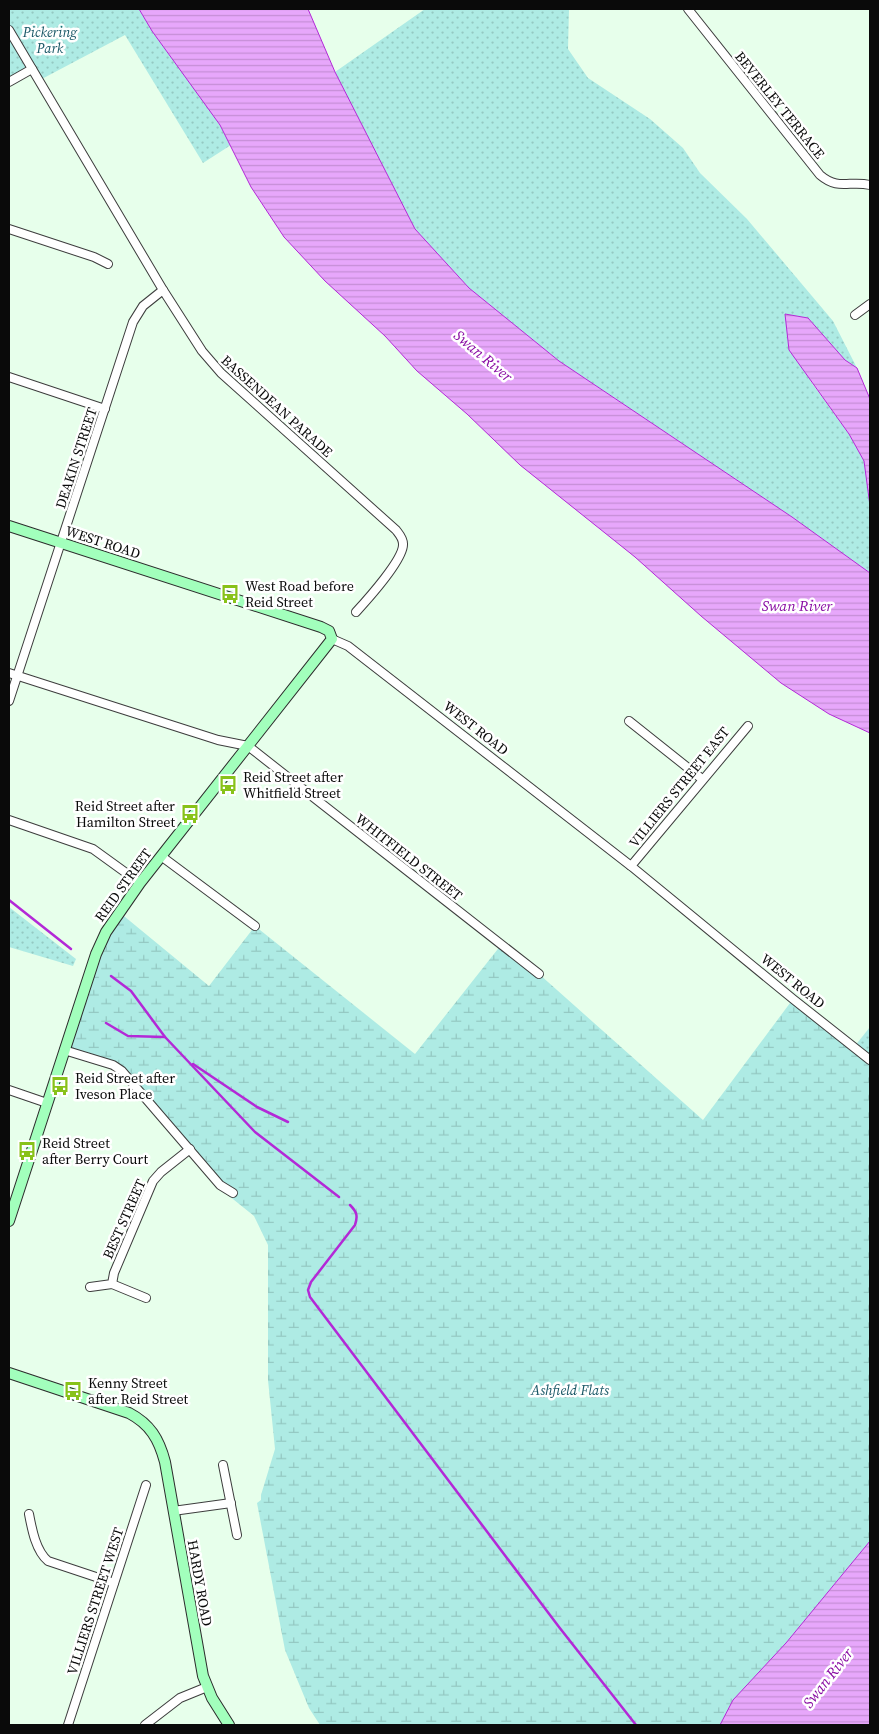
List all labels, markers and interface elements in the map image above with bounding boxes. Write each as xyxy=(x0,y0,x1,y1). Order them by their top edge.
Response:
park label: Pickering Park xyxy=(22,22,78,58)
street label: BEVERLEY TERRACE xyxy=(730,47,830,163)
water label: Swan River xyxy=(449,325,518,387)
street label: BASSENDEAN PARADE xyxy=(217,350,337,462)
street label: DEAKIN STREET xyxy=(50,404,102,511)
street label: WEST ROAD xyxy=(63,520,143,564)
place label: West Road before Reid Street xyxy=(245,576,354,612)
bus stop icon: West Road before Reid Street xyxy=(219,583,241,605)
water label: Swan River xyxy=(762,595,833,616)
street label: WEST ROAD xyxy=(439,696,513,760)
street label: VILLIERS STREET EAST xyxy=(624,722,734,852)
place label: Reid Street after Whitfield Street xyxy=(243,767,343,803)
bus stop icon: Reid Street after Whitfield Street xyxy=(217,774,239,796)
place label: Reid Street after Hamilton Street xyxy=(75,796,175,832)
bus stop icon: Reid Street after Hamilton Street xyxy=(179,803,201,825)
street label: WHITFIELD STREET xyxy=(351,809,467,906)
street label: REID STREET xyxy=(90,844,157,926)
street label: WEST ROAD xyxy=(757,949,830,1013)
place label: Reid Street after Iveson Place xyxy=(75,1068,175,1104)
bus stop icon: Reid Street after Iveson Place xyxy=(49,1075,71,1097)
place label: Reid Street after Berry Court xyxy=(42,1133,149,1169)
bus stop icon: Reid Street after Berry Court xyxy=(16,1140,38,1162)
street label: BEST STREET xyxy=(98,1175,151,1262)
place label: Kenny Street after Reid Street xyxy=(88,1373,189,1409)
bus stop icon: Kenny Street after Reid Street xyxy=(62,1380,84,1402)
park label: Ashfield Flats xyxy=(530,1380,610,1400)
street label: VILLIERS STREET WEST xyxy=(62,1524,128,1677)
street label: HARDY ROAD xyxy=(183,1538,217,1628)
water label: Swan River xyxy=(798,1643,858,1712)

